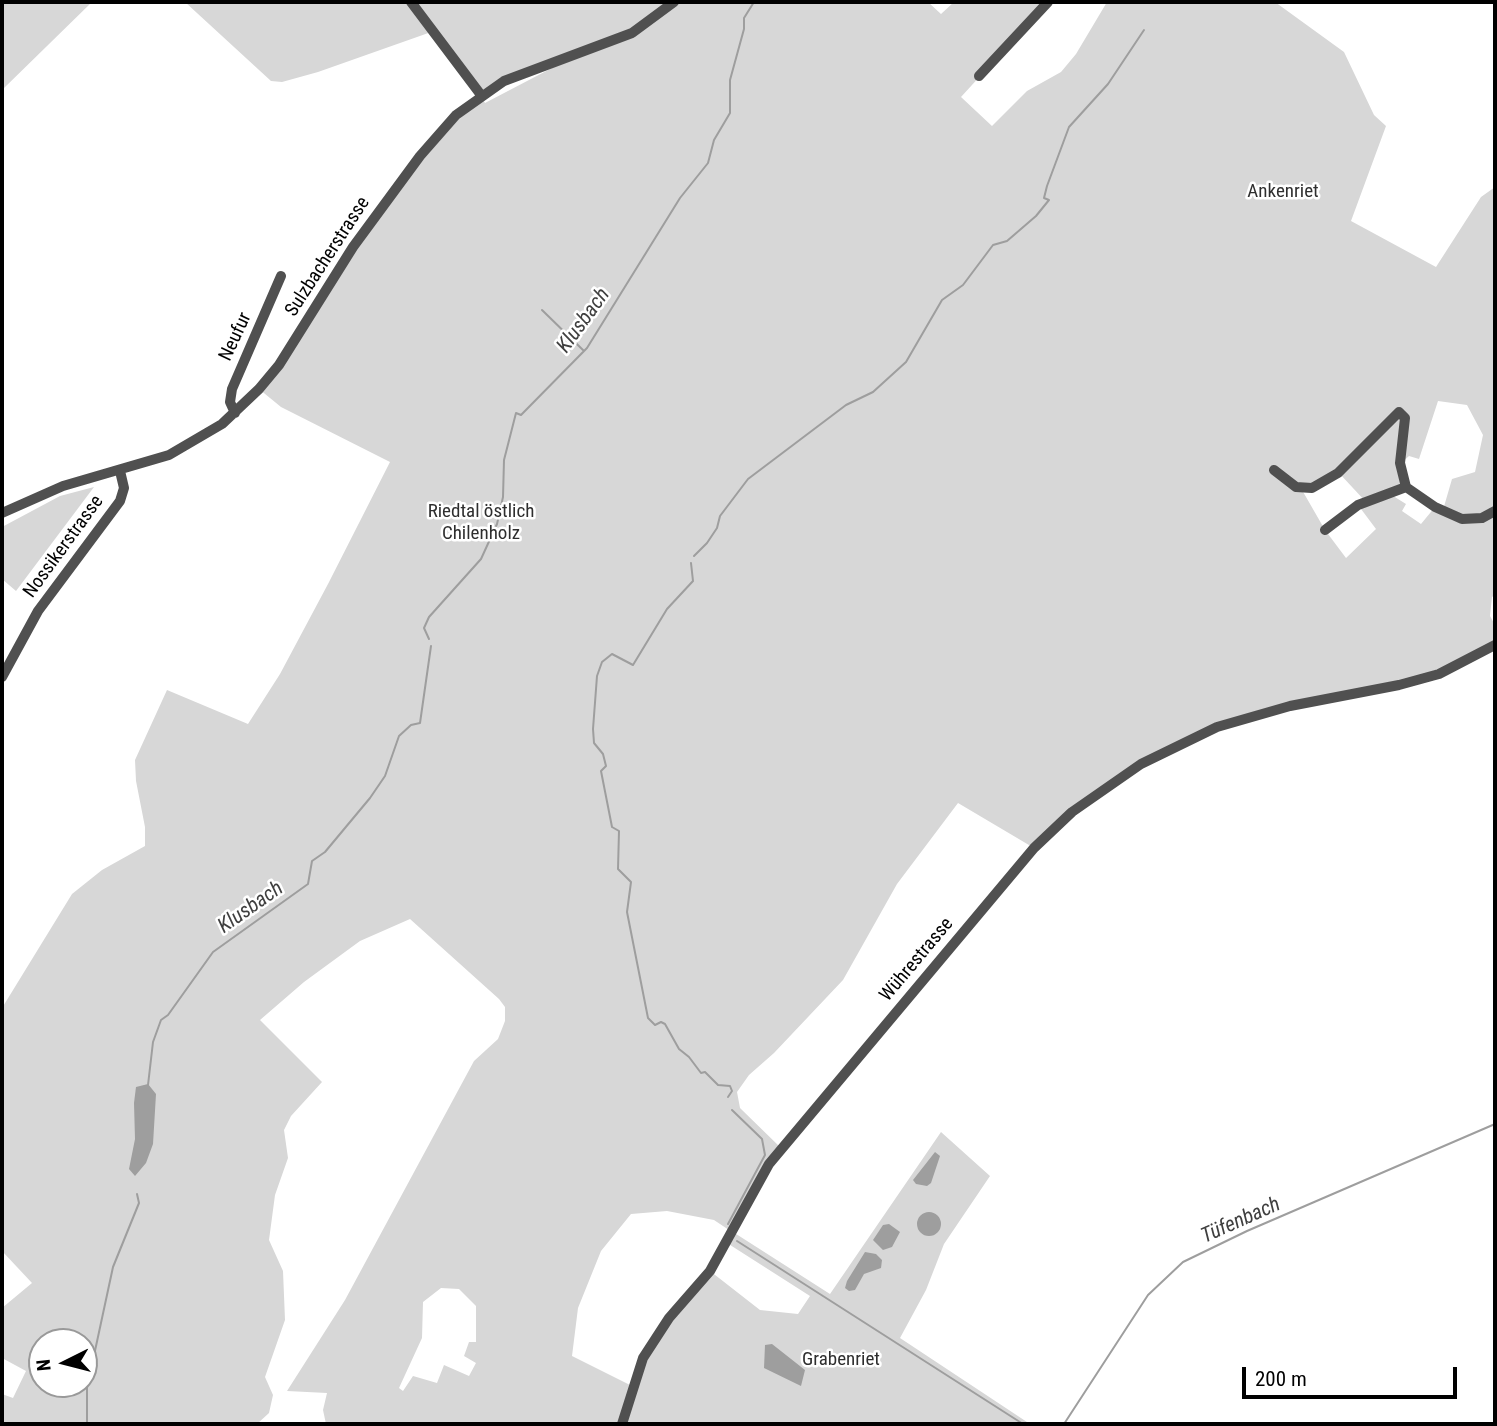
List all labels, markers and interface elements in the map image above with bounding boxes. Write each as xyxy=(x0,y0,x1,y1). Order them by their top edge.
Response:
park label: Ankenriet xyxy=(1247,181,1319,203)
street label: Sulzbacherstrasse xyxy=(281,193,375,321)
water label: Klusbach xyxy=(552,284,616,358)
street label: Neufur xyxy=(215,309,257,365)
street label: Nossikerstrasse xyxy=(19,491,109,603)
park label: Riedtal östlich Chilenholz xyxy=(428,501,534,545)
water label: Klusbach xyxy=(213,876,289,940)
street label: Wührestrasse xyxy=(875,914,959,1006)
water label: Tüfenbach xyxy=(1197,1192,1285,1250)
north arrow xyxy=(28,1328,98,1398)
park label: Grabenriet xyxy=(802,1349,880,1371)
scale bar xyxy=(1245,1352,1460,1396)
text: N xyxy=(32,1358,56,1372)
text: 200 m xyxy=(1255,1367,1307,1391)

